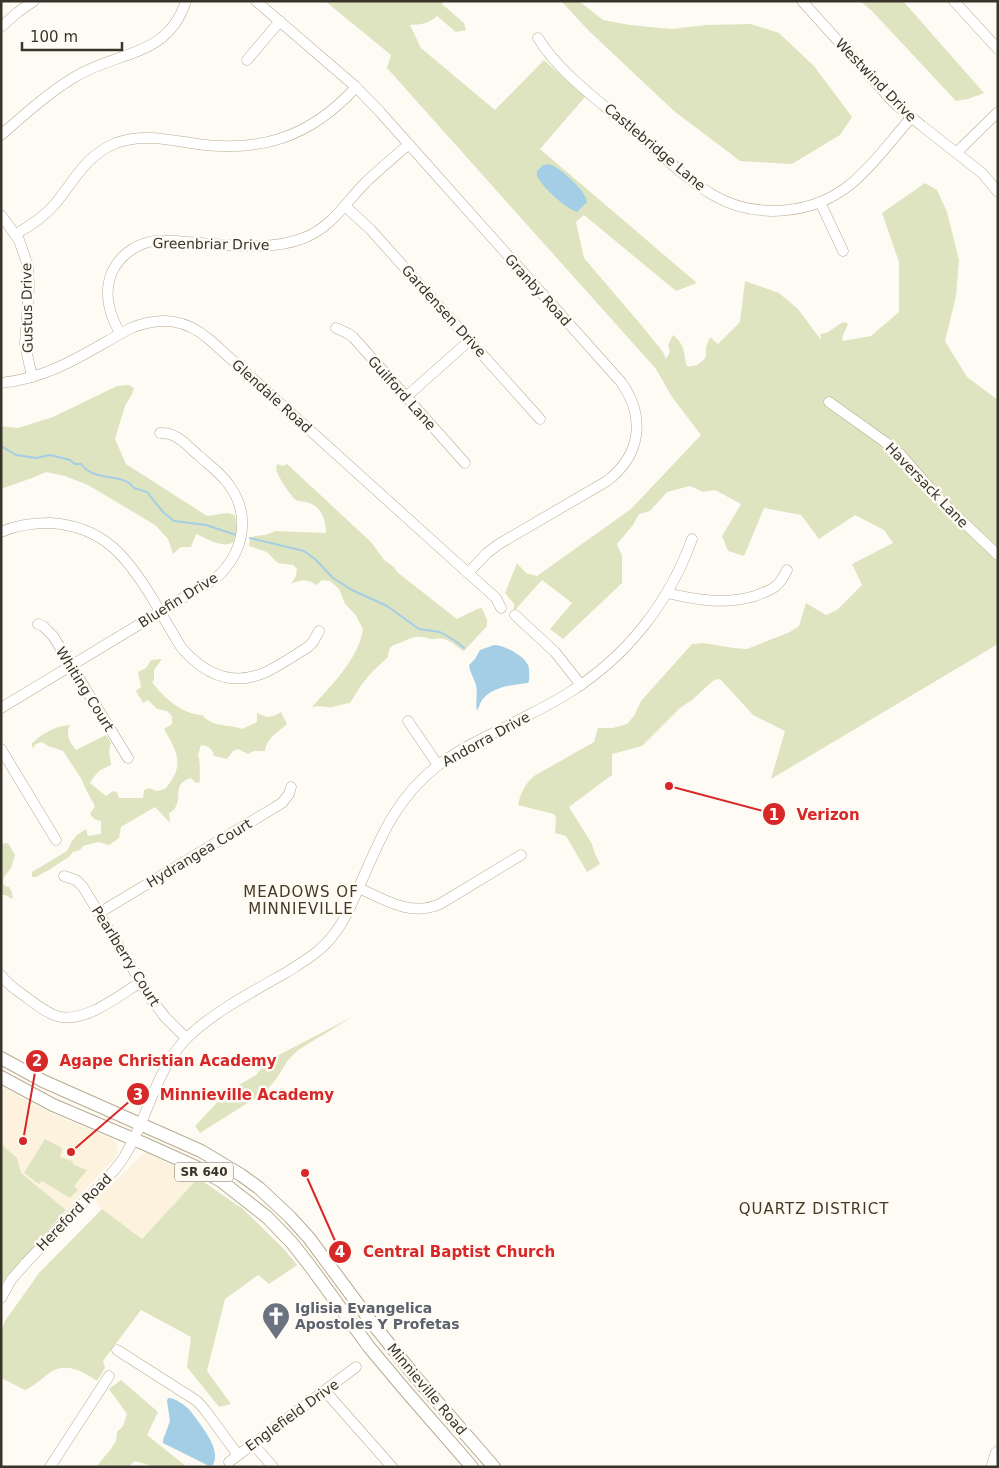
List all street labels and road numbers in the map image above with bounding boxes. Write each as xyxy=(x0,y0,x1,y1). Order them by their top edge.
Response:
street label: Westwind Drive xyxy=(832,35,920,125)
street label: Castlebridge Lane xyxy=(601,100,709,194)
street label: Greenbriar Drive xyxy=(152,235,270,253)
street label: Granby Road xyxy=(502,251,574,329)
street label: Gardensen Drive xyxy=(399,262,489,360)
street label: Gustus Drive xyxy=(18,263,36,353)
street label: Guilford Lane xyxy=(365,353,439,433)
street label: Glendale Road xyxy=(229,356,315,436)
street label: Haversack Lane xyxy=(882,439,972,531)
street label: Bluefin Drive xyxy=(135,569,221,631)
street label: Whiting Court xyxy=(53,644,118,735)
street label: Andorra Drive xyxy=(439,708,533,770)
street label: Hydrangea Court xyxy=(143,815,255,891)
street label: Pearlberry Court xyxy=(89,903,163,1009)
road number: SR 640 xyxy=(175,1162,233,1182)
street label: Hereford Road xyxy=(33,1170,115,1254)
street label: Minnieville Road xyxy=(384,1340,470,1438)
street label: Englefield Drive xyxy=(242,1376,342,1454)

